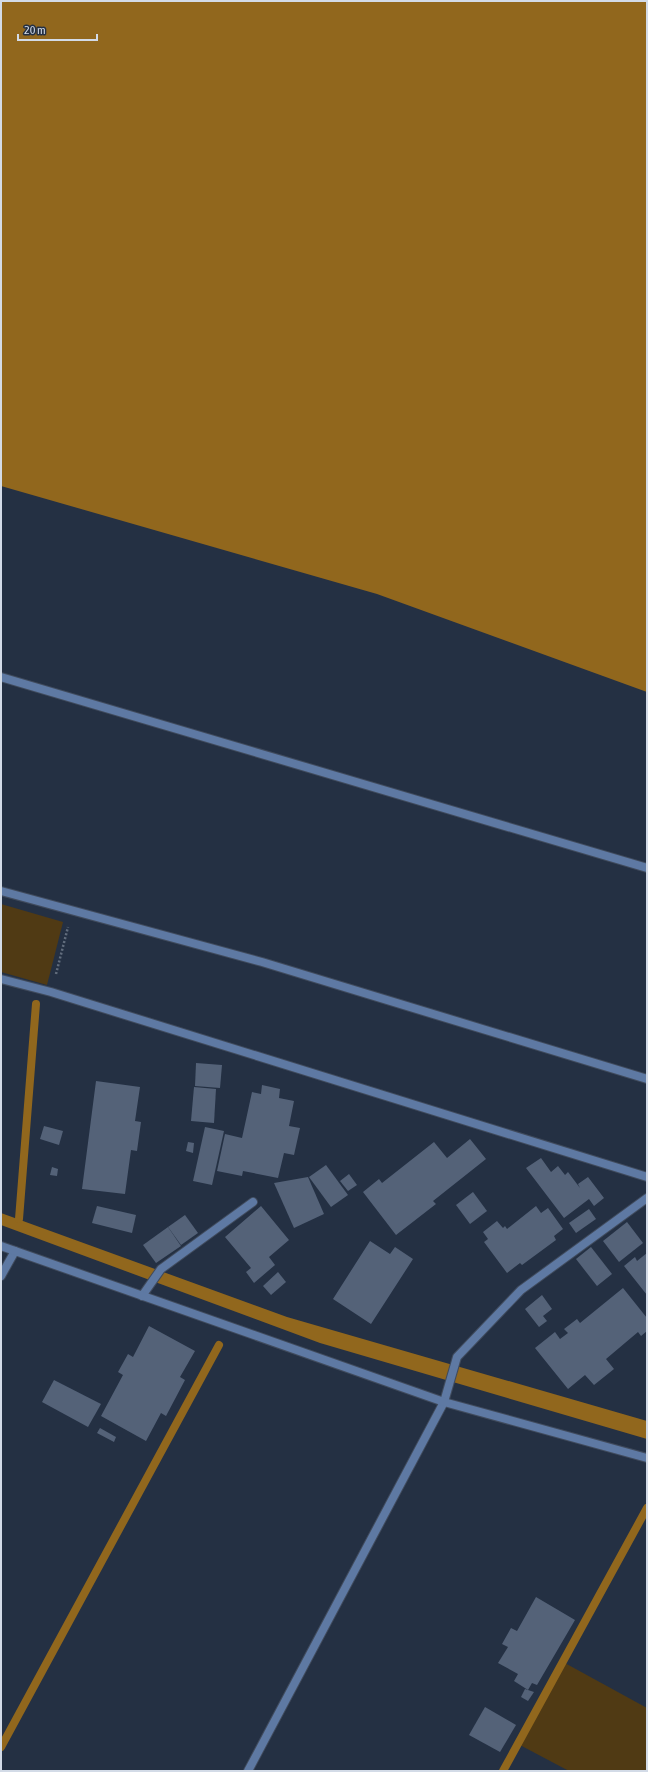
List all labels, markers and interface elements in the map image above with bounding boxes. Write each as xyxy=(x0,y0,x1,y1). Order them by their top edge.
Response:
scale bar xyxy=(18,16,97,42)
text: 20 m xyxy=(24,23,46,37)

